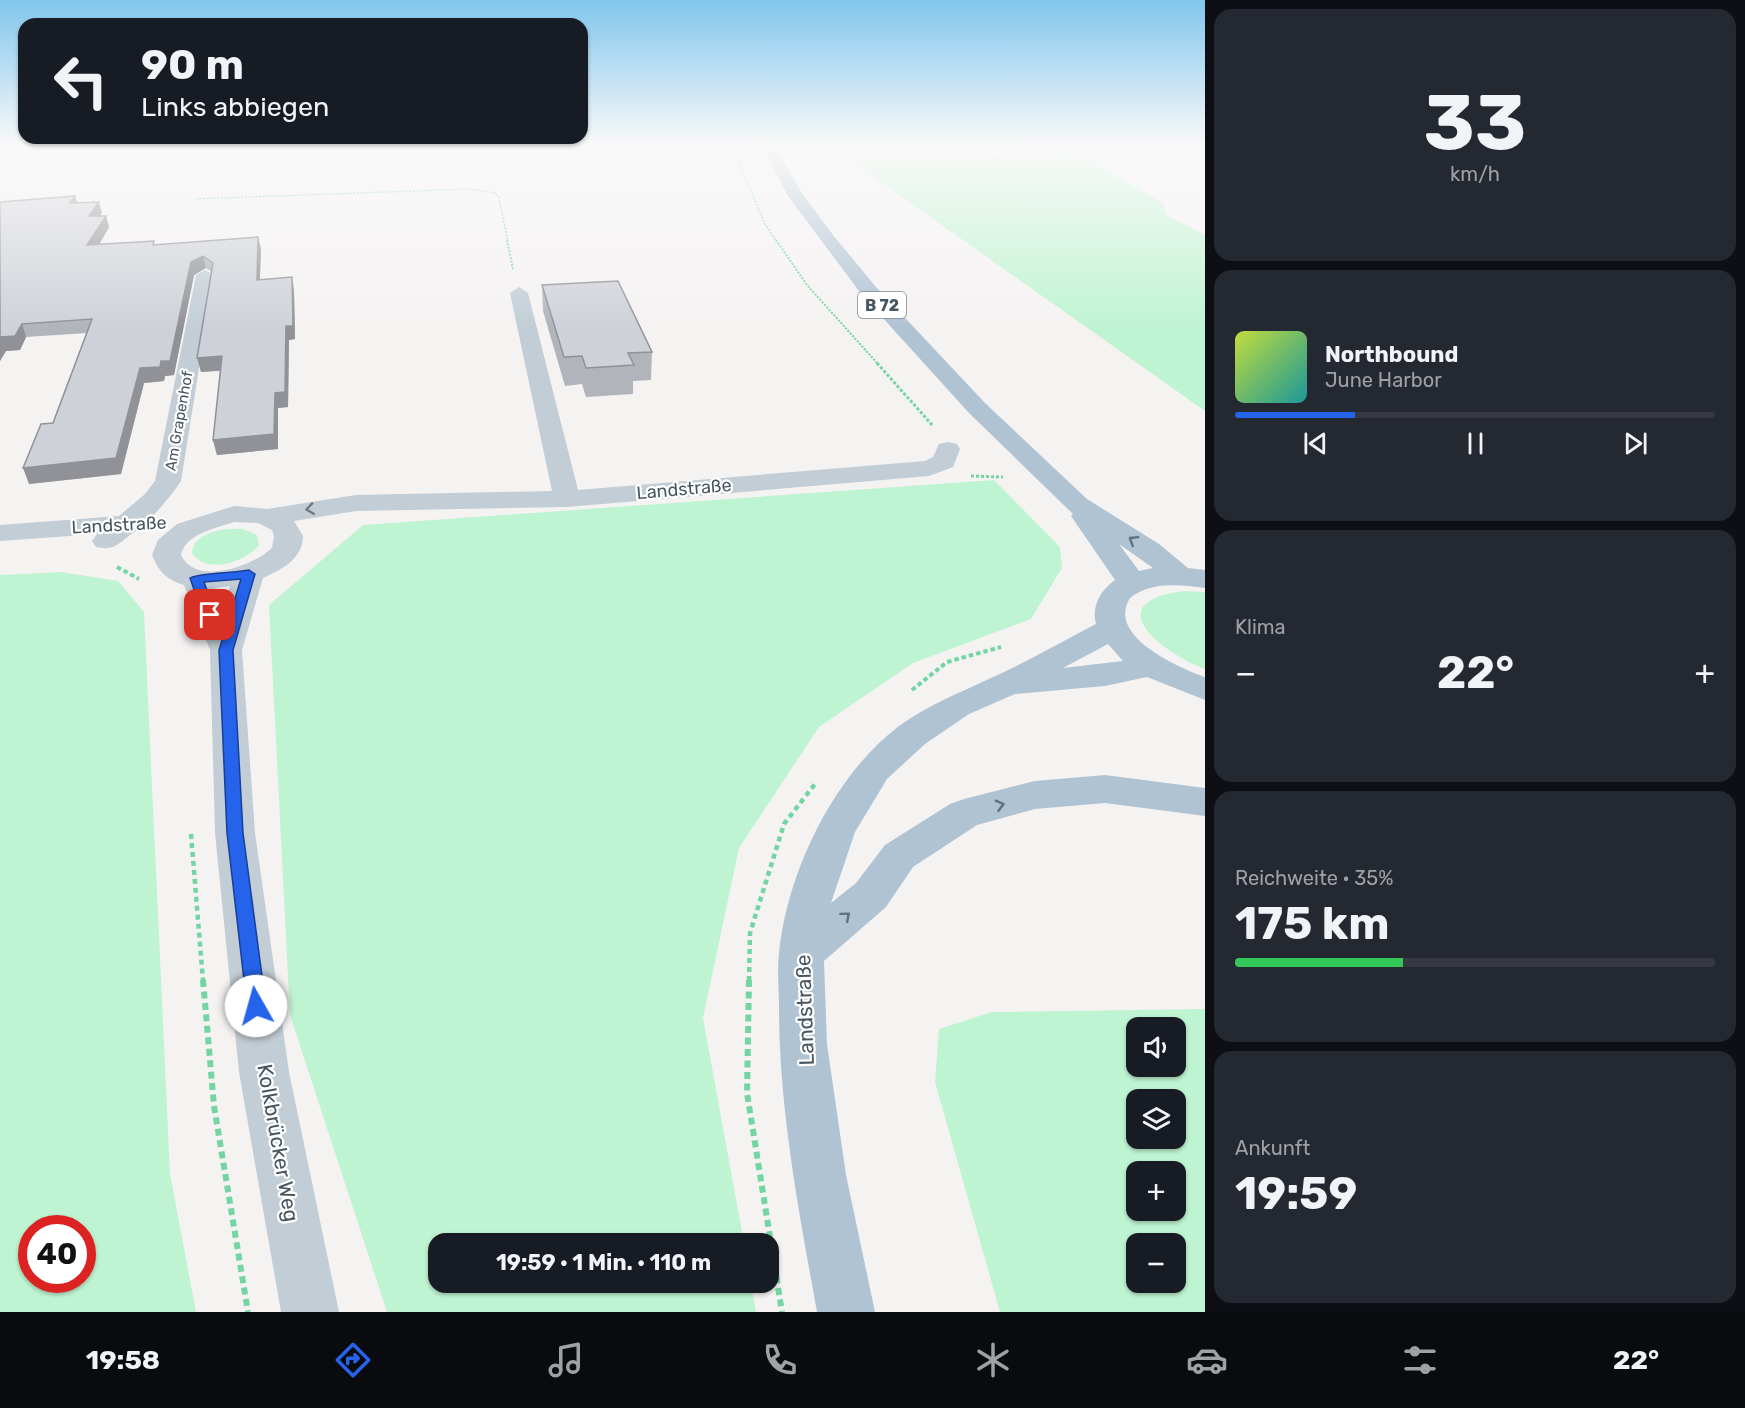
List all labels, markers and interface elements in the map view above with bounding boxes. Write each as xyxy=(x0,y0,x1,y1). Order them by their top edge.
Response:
text: 90 m xyxy=(141,40,244,90)
icon: left xyxy=(42,42,120,120)
text: 33 xyxy=(1424,76,1526,169)
text: Links abbiegen xyxy=(141,91,329,123)
text: km/h xyxy=(1450,162,1500,186)
road number: B 72 xyxy=(858,292,906,318)
text: Northbound xyxy=(1325,341,1458,368)
text: June Harbor xyxy=(1325,368,1442,392)
street label: Am Grapenhof xyxy=(161,369,197,472)
icon: previous xyxy=(1299,427,1332,460)
icon: pause xyxy=(1459,427,1492,460)
icon: next xyxy=(1619,427,1652,460)
street label: Landstraße xyxy=(636,474,732,504)
one-way arrow xyxy=(305,503,314,515)
street label: Landstraße xyxy=(71,512,167,538)
one-way arrow xyxy=(1129,536,1140,547)
pin xyxy=(184,589,235,640)
icon: arrive xyxy=(193,598,226,631)
text: Klima xyxy=(1235,615,1286,639)
text: 22° xyxy=(1437,646,1514,699)
text: − xyxy=(1235,653,1256,692)
text: + xyxy=(1694,653,1715,692)
one-way arrow xyxy=(995,799,1005,812)
text: Reichweite · 35% xyxy=(1235,866,1393,890)
text: 175 km xyxy=(1235,897,1389,950)
one-way arrow xyxy=(839,912,850,923)
street label: Landstraße xyxy=(790,954,819,1066)
position arrow xyxy=(224,974,288,1038)
map controls xyxy=(1126,1017,1186,1293)
button: sound xyxy=(1126,1017,1186,1077)
street label: Kolkbrücker Weg xyxy=(252,1062,305,1224)
button: layers xyxy=(1126,1089,1186,1149)
text: Ankunft xyxy=(1235,1136,1310,1160)
button: + xyxy=(1126,1161,1186,1221)
text: 19:59 xyxy=(1235,1167,1357,1220)
speed limit sign: 40 xyxy=(18,1215,96,1293)
button: − xyxy=(1126,1233,1186,1293)
text: 19:59 · 1 Min. · 110 m xyxy=(496,1249,711,1276)
icon: directions xyxy=(332,1339,374,1381)
icon: music xyxy=(545,1339,587,1381)
icon: phone xyxy=(759,1339,801,1381)
icon: climate xyxy=(972,1339,1014,1381)
icon: car xyxy=(1186,1339,1228,1381)
icon: filters xyxy=(1399,1339,1441,1381)
text: 19:58 xyxy=(86,1344,160,1376)
text: 22° xyxy=(1613,1344,1659,1376)

